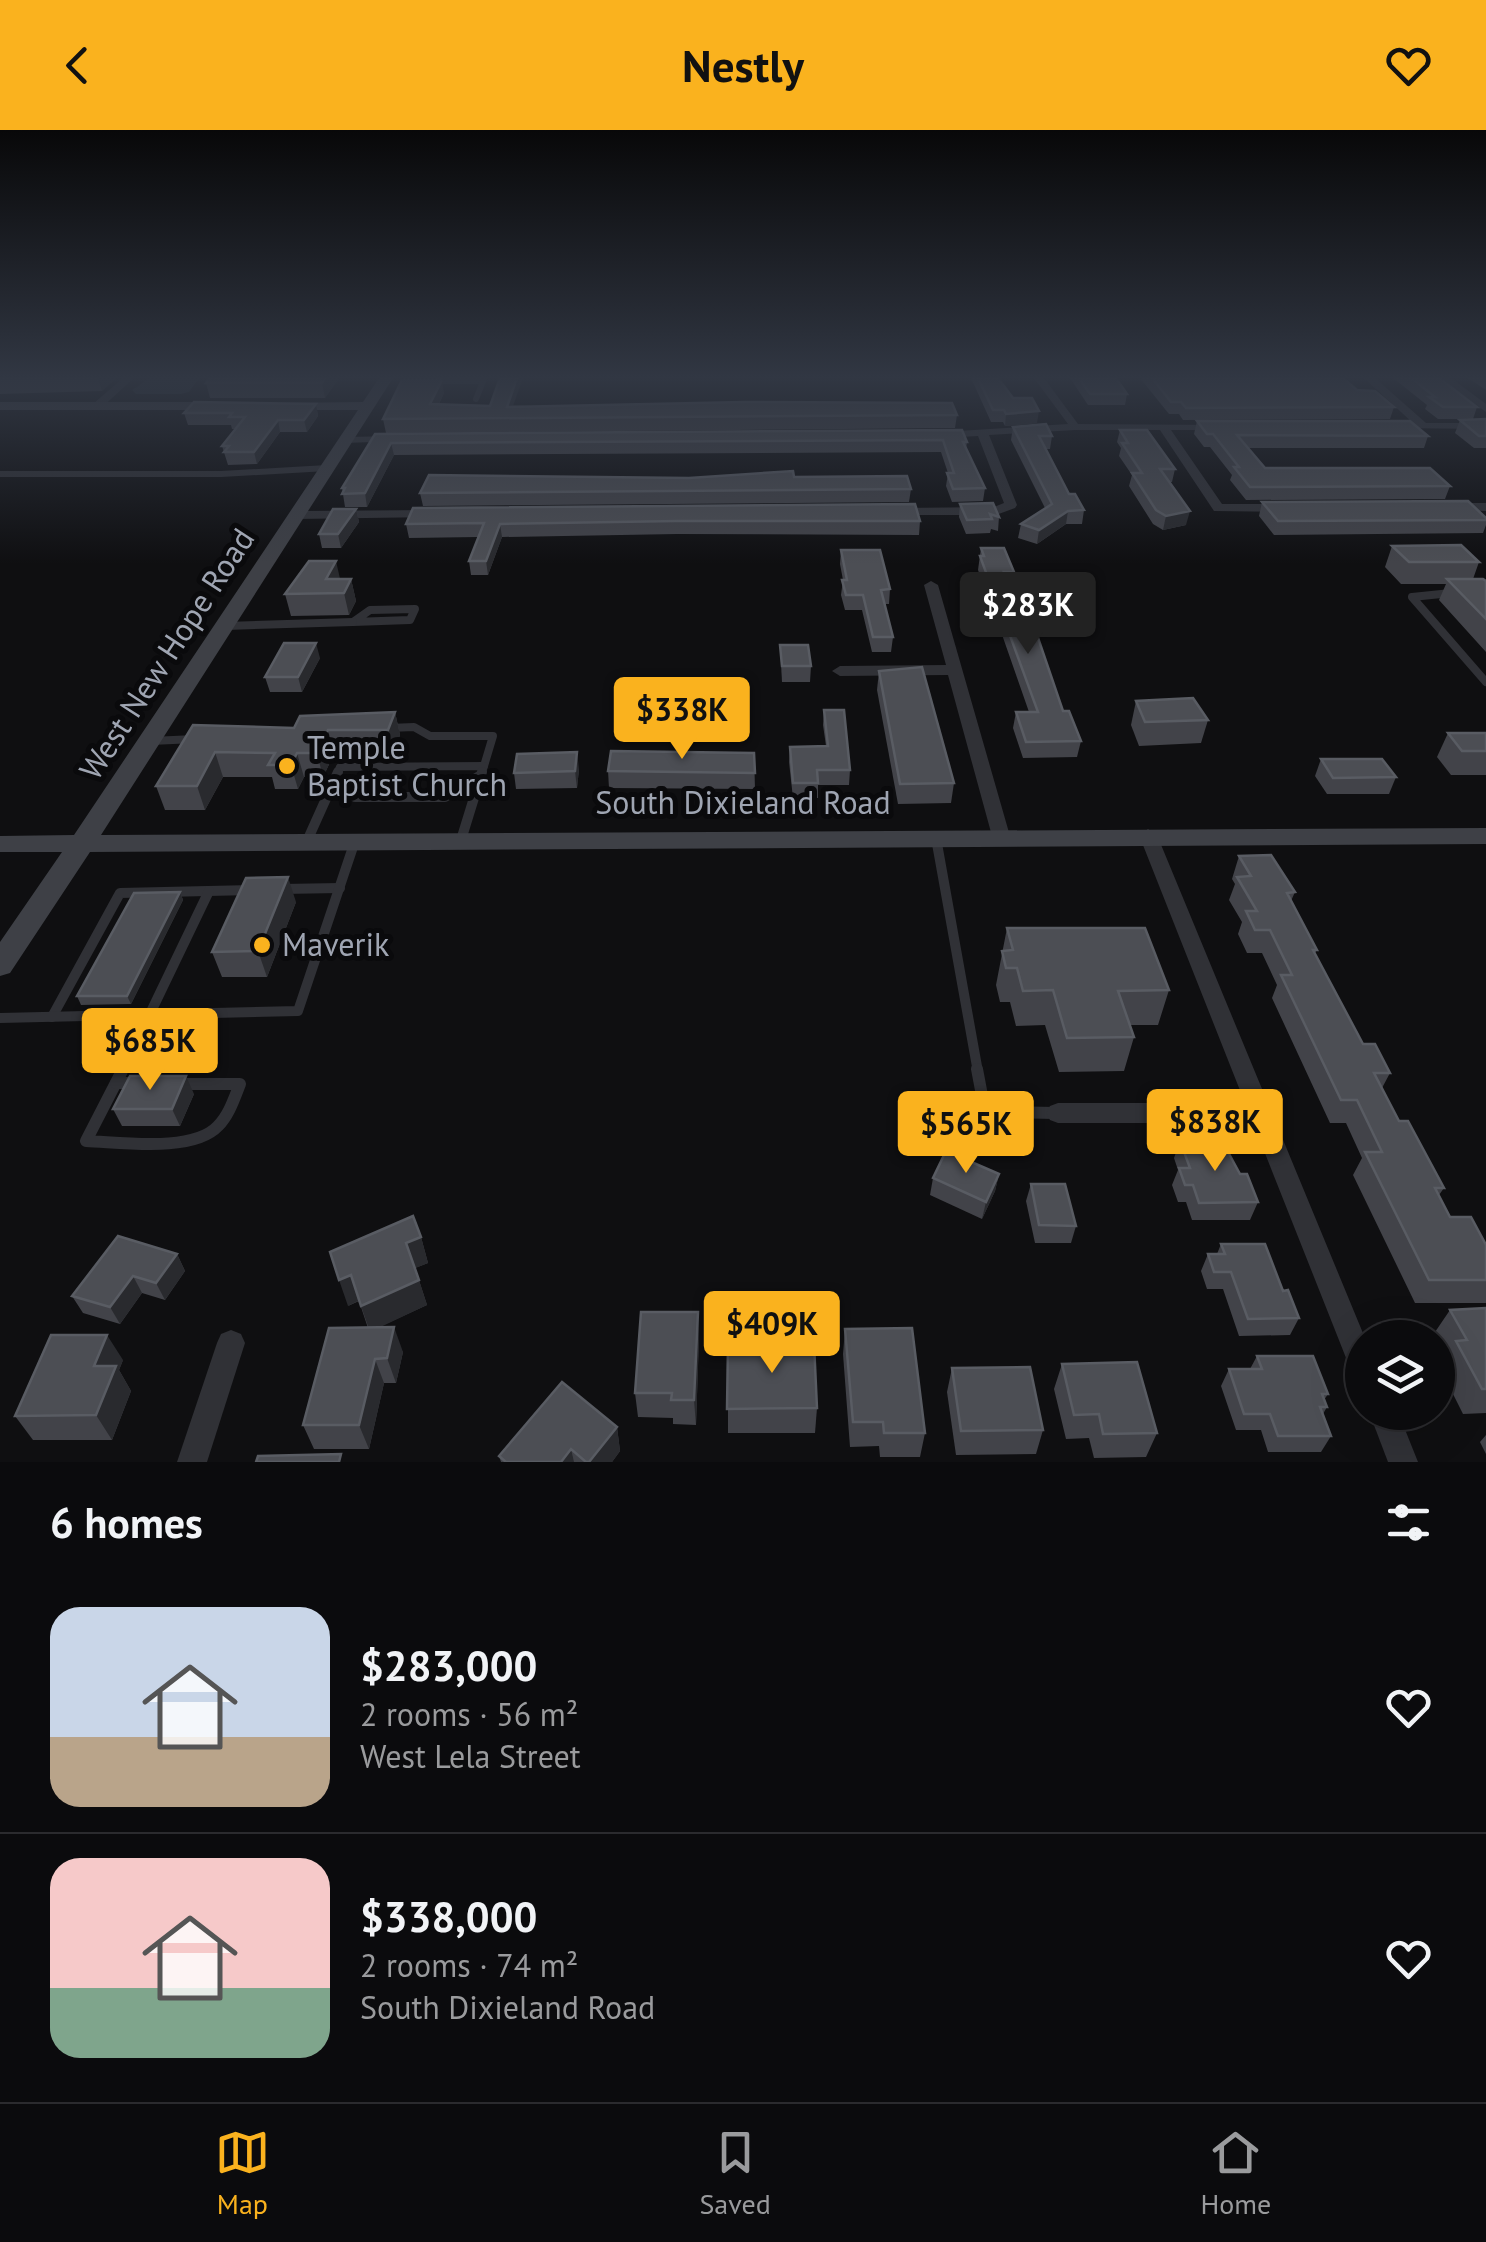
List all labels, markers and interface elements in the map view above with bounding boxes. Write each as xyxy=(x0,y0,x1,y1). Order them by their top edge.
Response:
text: Nestly xyxy=(682,36,804,94)
icon: back xyxy=(50,38,105,93)
icon: heart xyxy=(1381,38,1436,93)
street label: West New Hope Road xyxy=(69,520,263,787)
pin: $283K xyxy=(958,572,1098,657)
text: $283K xyxy=(982,583,1074,625)
pin: $338K xyxy=(612,677,752,762)
text: $338K xyxy=(636,688,728,730)
place label: Temple Baptist Church xyxy=(307,726,507,805)
marker: Temple Baptist Church xyxy=(276,755,298,777)
street label: South Dixieland Road xyxy=(595,781,891,823)
place label: Maverik xyxy=(282,923,390,965)
marker: Maverik xyxy=(251,934,273,956)
pin: $685K xyxy=(80,1008,220,1093)
text: $685K xyxy=(104,1019,196,1061)
pin: $838K xyxy=(1145,1089,1285,1174)
pin: $565K xyxy=(896,1091,1036,1176)
text: $838K xyxy=(1169,1100,1261,1142)
text: $565K xyxy=(920,1102,1012,1144)
pin: $409K xyxy=(702,1291,842,1376)
text: $409K xyxy=(726,1302,818,1344)
map controls xyxy=(1345,1320,1455,1430)
button: layers xyxy=(1345,1320,1455,1430)
text: 6 homes xyxy=(50,1495,203,1550)
icon: filters xyxy=(1381,1495,1436,1550)
text: $283,000 xyxy=(360,1638,537,1693)
icon: home xyxy=(130,1647,250,1767)
icon: heart xyxy=(1381,1680,1436,1735)
text: 2 rooms · 56 m² xyxy=(360,1693,578,1735)
text: West Lela Street xyxy=(360,1735,581,1777)
text: $338,000 xyxy=(360,1889,537,1944)
icon: home xyxy=(130,1898,250,2018)
icon: heart xyxy=(1381,1931,1436,1986)
text: 2 rooms · 74 m² xyxy=(360,1944,578,1986)
text: South Dixieland Road xyxy=(360,1986,655,2028)
tab: Map xyxy=(215,2125,270,2222)
tab: Saved xyxy=(699,2125,771,2222)
tab: Home xyxy=(1200,2125,1271,2222)

